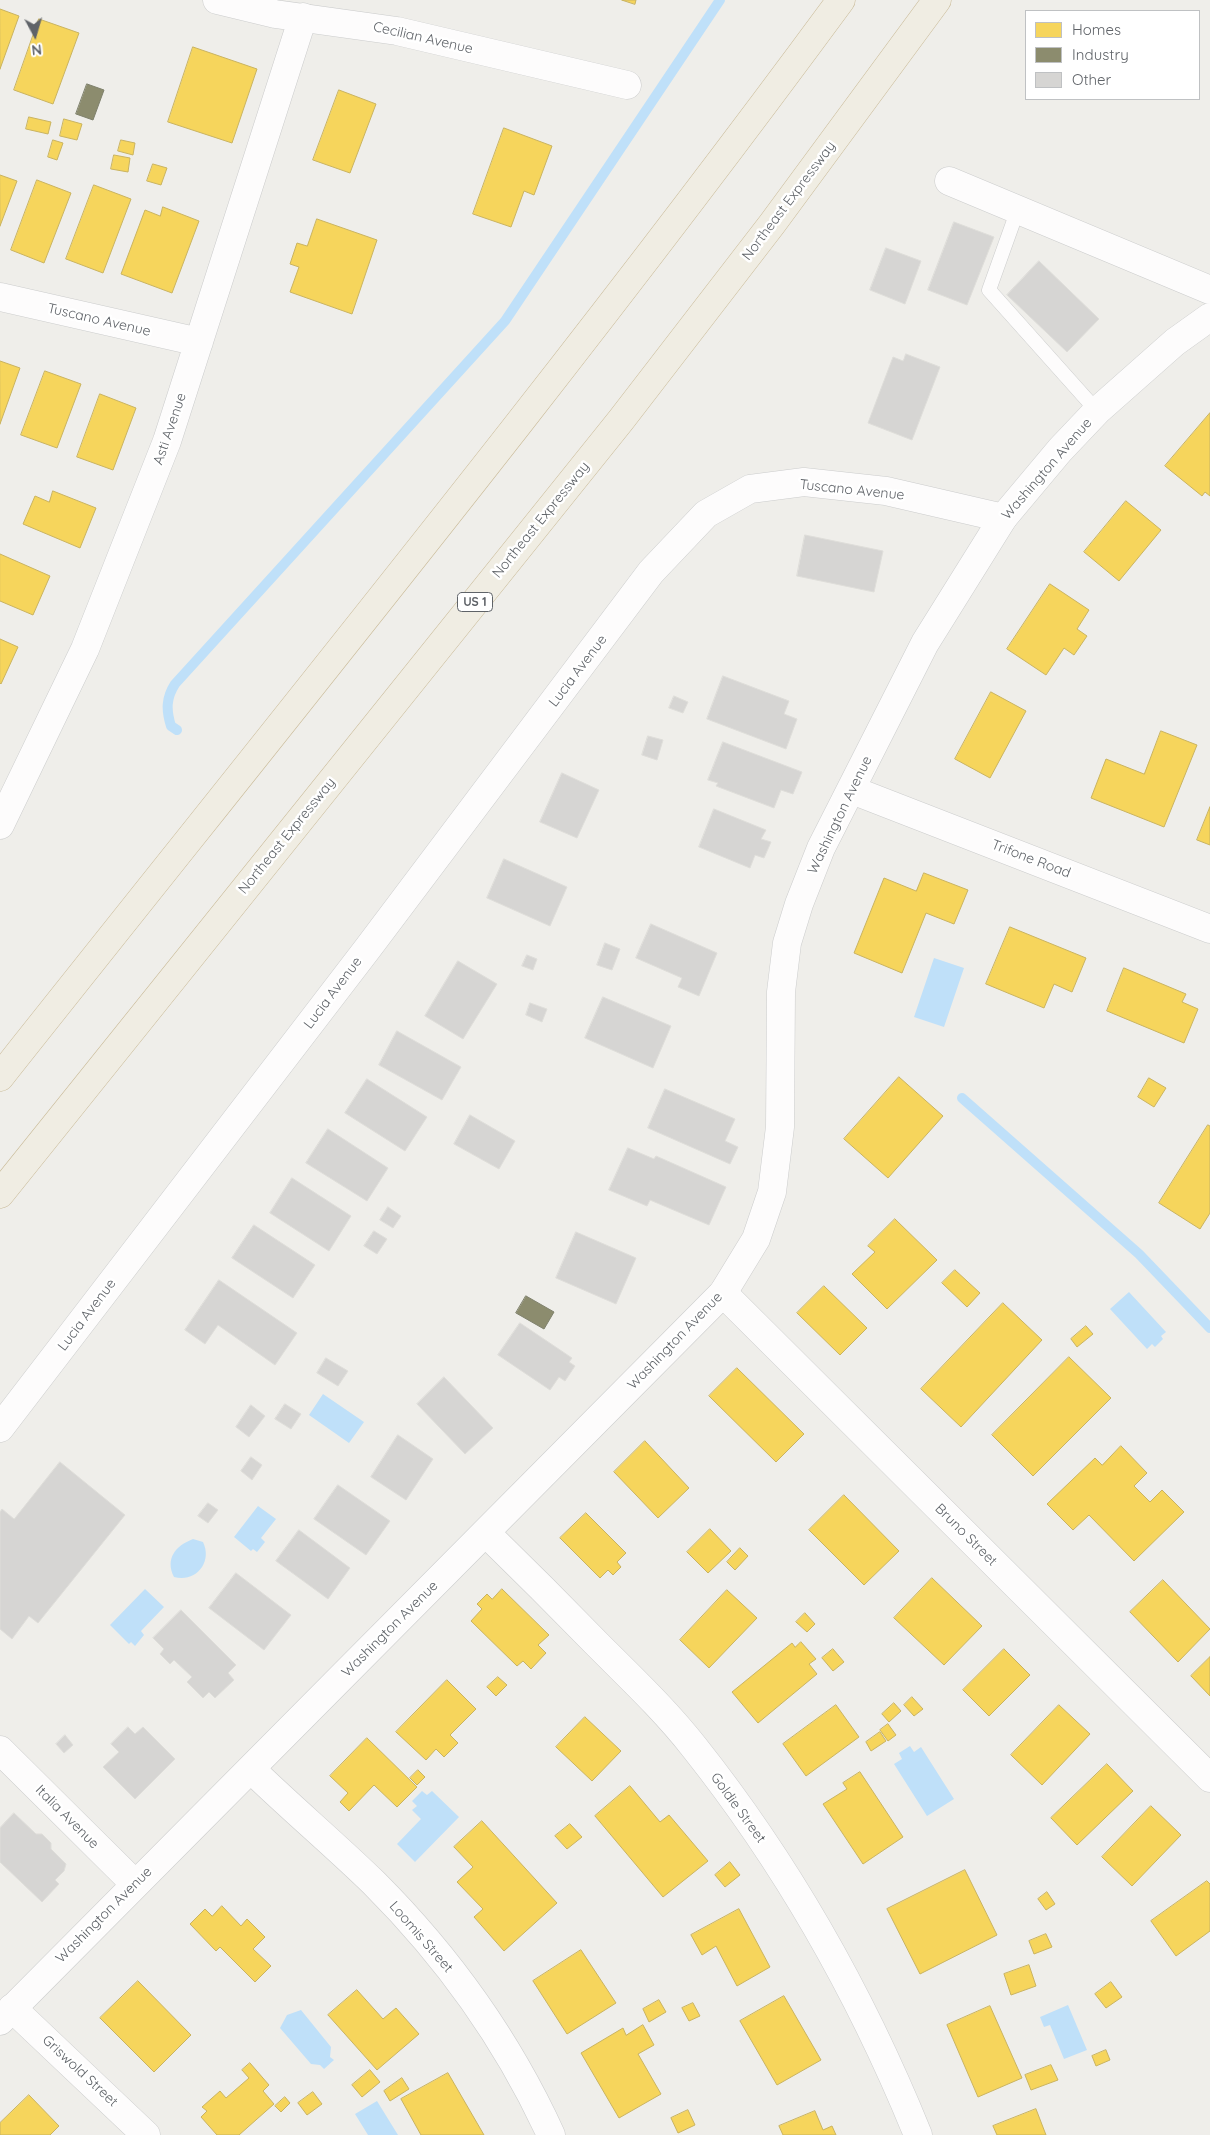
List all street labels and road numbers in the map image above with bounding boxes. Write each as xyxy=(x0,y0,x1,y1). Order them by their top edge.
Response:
street label: Cecilian Avenue xyxy=(372,18,474,58)
street label: Northeast Expressway xyxy=(739,138,839,264)
street label: Tuscano Avenue xyxy=(46,300,152,340)
street label: Asti Avenue xyxy=(150,391,190,467)
street label: Washington Avenue xyxy=(998,415,1096,523)
street label: Northeast Expressway xyxy=(489,458,593,582)
street label: Tuscano Avenue xyxy=(799,476,905,504)
road number: US 1 xyxy=(458,592,492,612)
street label: Lucia Avenue xyxy=(545,632,611,710)
street label: Washington Avenue xyxy=(804,753,876,877)
street label: Northeast Expressway xyxy=(235,774,339,898)
street label: Trifone Road xyxy=(989,836,1073,882)
street label: Lucia Avenue xyxy=(300,954,366,1032)
street label: Lucia Avenue xyxy=(54,1276,120,1354)
street label: Washington Avenue xyxy=(624,1289,726,1393)
street label: Bruno Street xyxy=(931,1500,1001,1570)
street label: Washington Avenue xyxy=(338,1577,442,1681)
street label: Goldie Street xyxy=(707,1770,769,1846)
street label: Italia Avenue xyxy=(32,1782,102,1852)
street label: Washington Avenue xyxy=(52,1863,156,1967)
street label: Loomis Street xyxy=(386,1898,456,1976)
street label: Griswold Street xyxy=(39,2032,121,2110)

